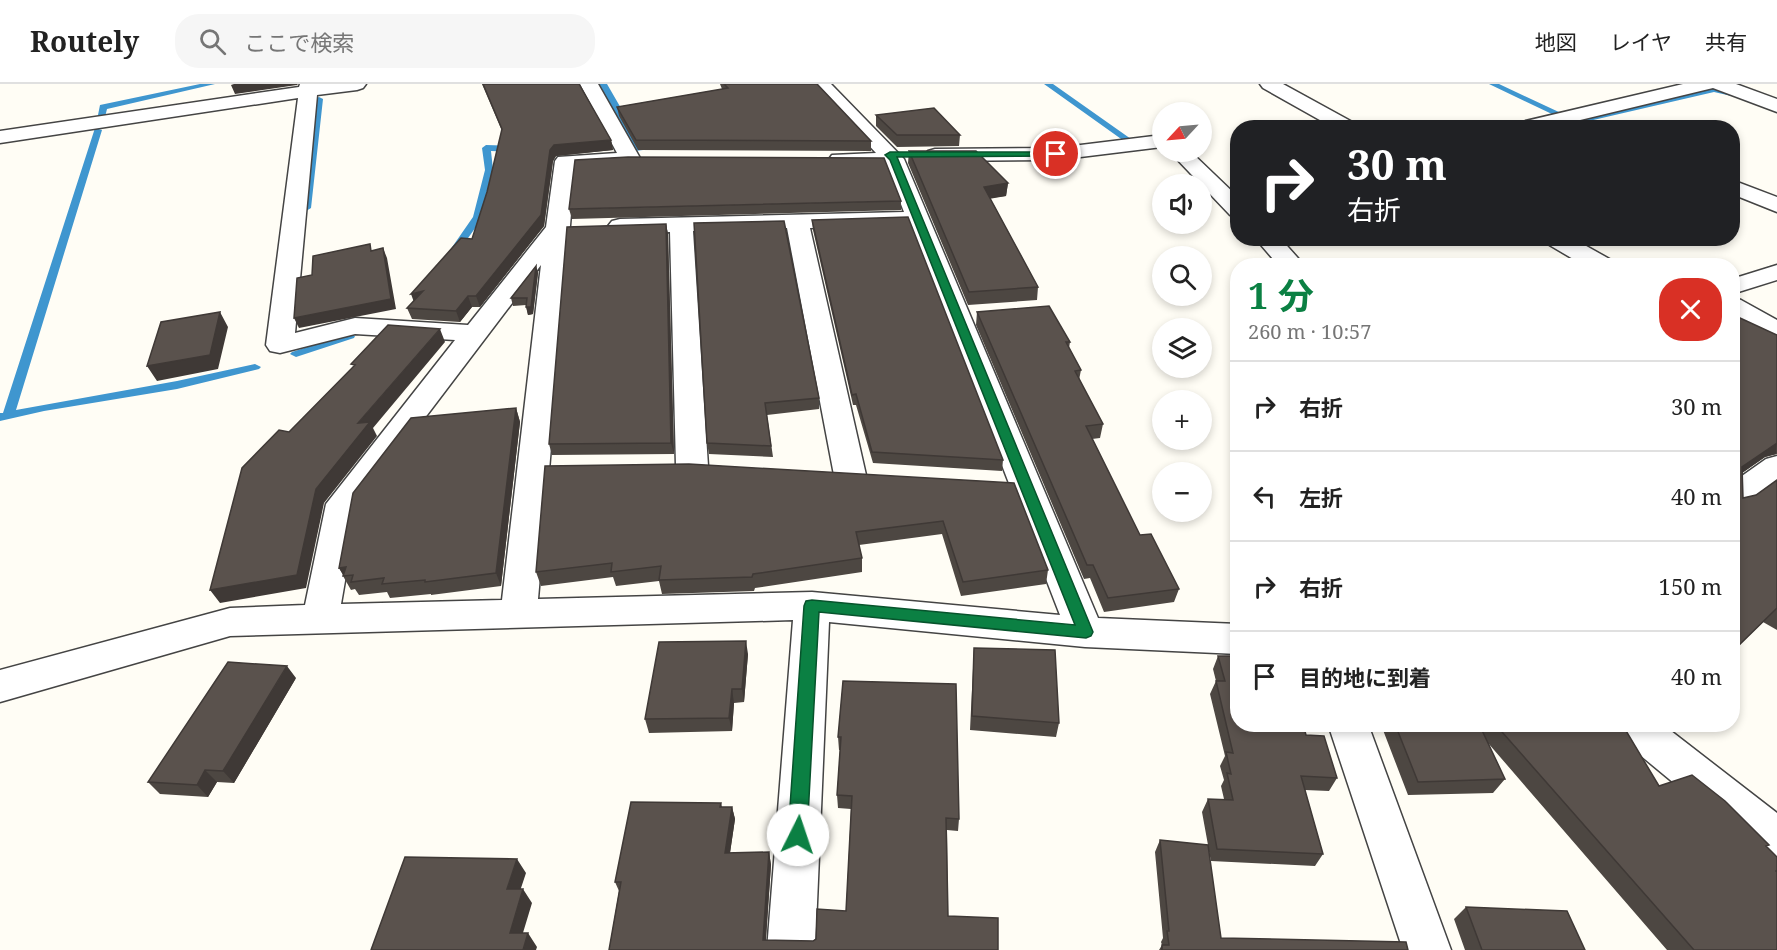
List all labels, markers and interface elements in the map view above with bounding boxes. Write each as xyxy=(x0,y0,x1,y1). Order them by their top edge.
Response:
search box xyxy=(175,14,595,68)
text: Routely xyxy=(30,22,139,60)
icon: search xyxy=(196,25,229,58)
text: ここで検索 xyxy=(244,27,354,57)
text: 地図 xyxy=(1535,28,1577,56)
text: レイヤ xyxy=(1610,28,1672,56)
text: 共有 xyxy=(1705,28,1747,56)
north arrow xyxy=(1152,102,1212,162)
map controls xyxy=(1152,102,1212,522)
pin xyxy=(1030,128,1081,179)
text: 30 m xyxy=(1347,135,1447,192)
icon: arrive xyxy=(1039,137,1072,170)
icon: right xyxy=(1248,144,1326,222)
button: sound xyxy=(1152,174,1212,234)
text: 右折 xyxy=(1347,191,1401,228)
button: search xyxy=(1152,246,1212,306)
text: 1 分 xyxy=(1248,271,1314,320)
button: close xyxy=(1659,278,1722,341)
button: layers xyxy=(1152,318,1212,378)
text: 260 m · 10:57 xyxy=(1248,318,1371,345)
button: + xyxy=(1152,390,1212,450)
icon: right xyxy=(1248,390,1281,423)
text: 30 m xyxy=(1671,391,1722,421)
text: 右折 xyxy=(1299,392,1343,422)
button: − xyxy=(1152,462,1212,522)
icon: left xyxy=(1248,480,1281,513)
text: 40 m xyxy=(1671,481,1722,511)
text: 左折 xyxy=(1299,482,1343,512)
icon: right xyxy=(1248,570,1281,603)
text: 150 m xyxy=(1659,571,1722,601)
text: 右折 xyxy=(1299,572,1343,602)
icon: arrive xyxy=(1248,660,1281,693)
text: 40 m xyxy=(1671,661,1722,691)
text: 目的地に到着 xyxy=(1299,662,1431,692)
position arrow xyxy=(766,803,830,867)

